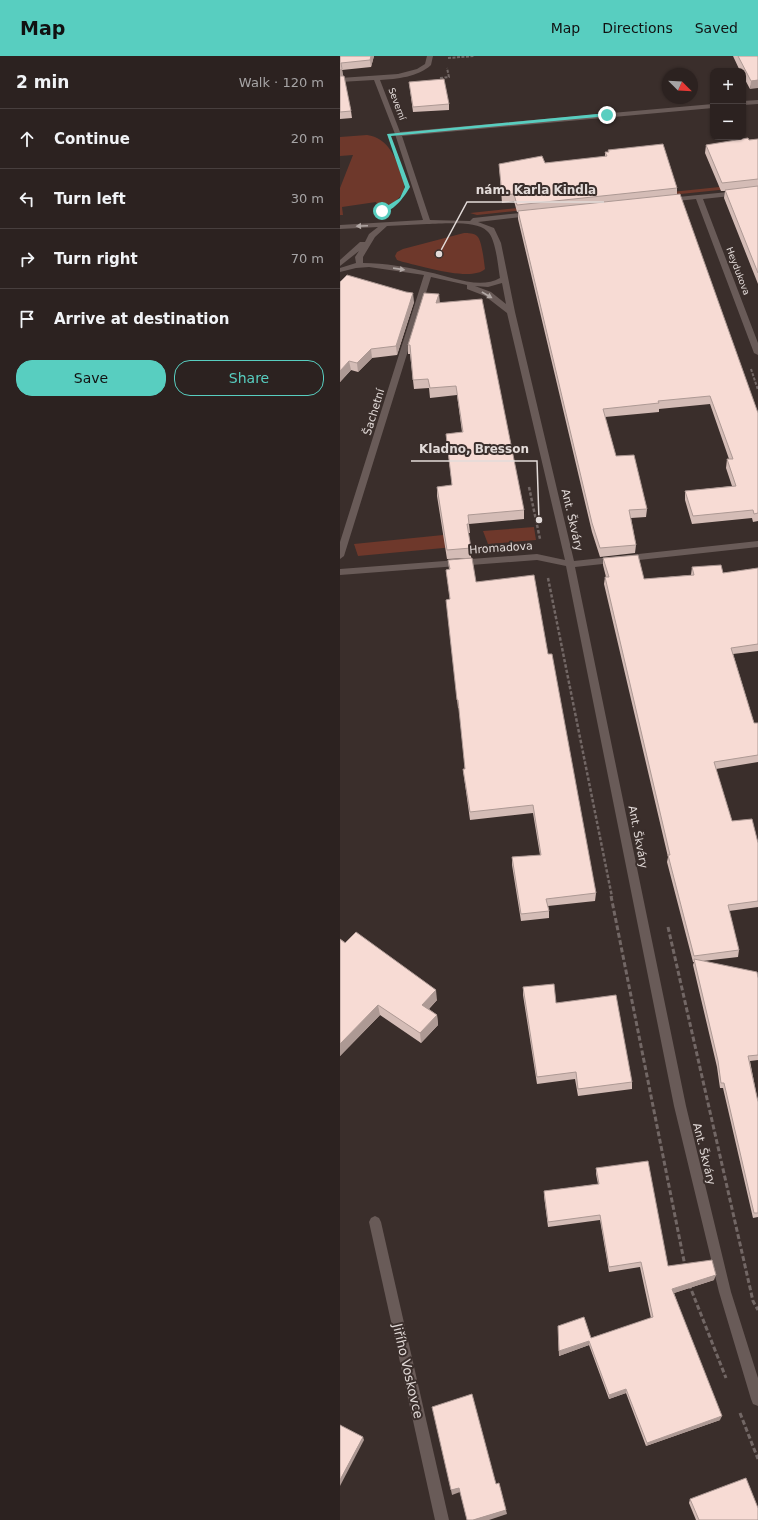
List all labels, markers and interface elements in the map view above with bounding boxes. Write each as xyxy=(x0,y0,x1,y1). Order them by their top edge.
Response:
text: Map xyxy=(20,17,65,39)
text: Map xyxy=(551,20,580,36)
text: Directions xyxy=(602,20,673,36)
text: Saved xyxy=(695,20,738,36)
north arrow xyxy=(662,68,698,104)
map controls xyxy=(710,68,746,140)
button: + xyxy=(710,68,746,104)
text: 2 min xyxy=(16,72,69,92)
text: Walk · 120 m xyxy=(239,75,324,90)
street label: Severní xyxy=(386,86,408,122)
button: − xyxy=(710,104,746,140)
route end xyxy=(598,106,616,124)
icon: ahead xyxy=(16,128,38,150)
text: Continue xyxy=(54,130,130,148)
text: 20 m xyxy=(291,131,324,146)
callout: nám. Karla Kindla xyxy=(467,178,604,202)
text: nám. Karla Kindla xyxy=(476,183,596,197)
icon: left xyxy=(16,188,38,210)
text: Turn left xyxy=(54,190,126,208)
text: 30 m xyxy=(291,191,324,206)
route start xyxy=(373,202,391,220)
one-way arrow xyxy=(356,222,368,229)
street label: Heydukova xyxy=(724,246,752,296)
icon: right xyxy=(16,248,38,270)
text: Turn right xyxy=(54,250,138,268)
text: 70 m xyxy=(291,251,324,266)
one-way arrow xyxy=(393,266,405,272)
one-way arrow xyxy=(481,291,493,298)
icon: arrive xyxy=(16,308,38,330)
text: Arrive at destination xyxy=(54,310,229,328)
button: Save xyxy=(16,360,166,396)
button: Share xyxy=(174,360,324,396)
street label: Šachetní xyxy=(361,386,387,437)
callout: Kladno, Bresson xyxy=(411,437,537,461)
text: Kladno, Bresson xyxy=(419,442,529,456)
street label: Ant. Škváry xyxy=(559,488,586,553)
street label: Hromadova xyxy=(469,539,533,557)
street label: Ant. Škváry xyxy=(626,805,651,870)
street label: Ant. Škváry xyxy=(690,1122,718,1187)
street label: Jiřího Voskovce xyxy=(390,1321,426,1420)

